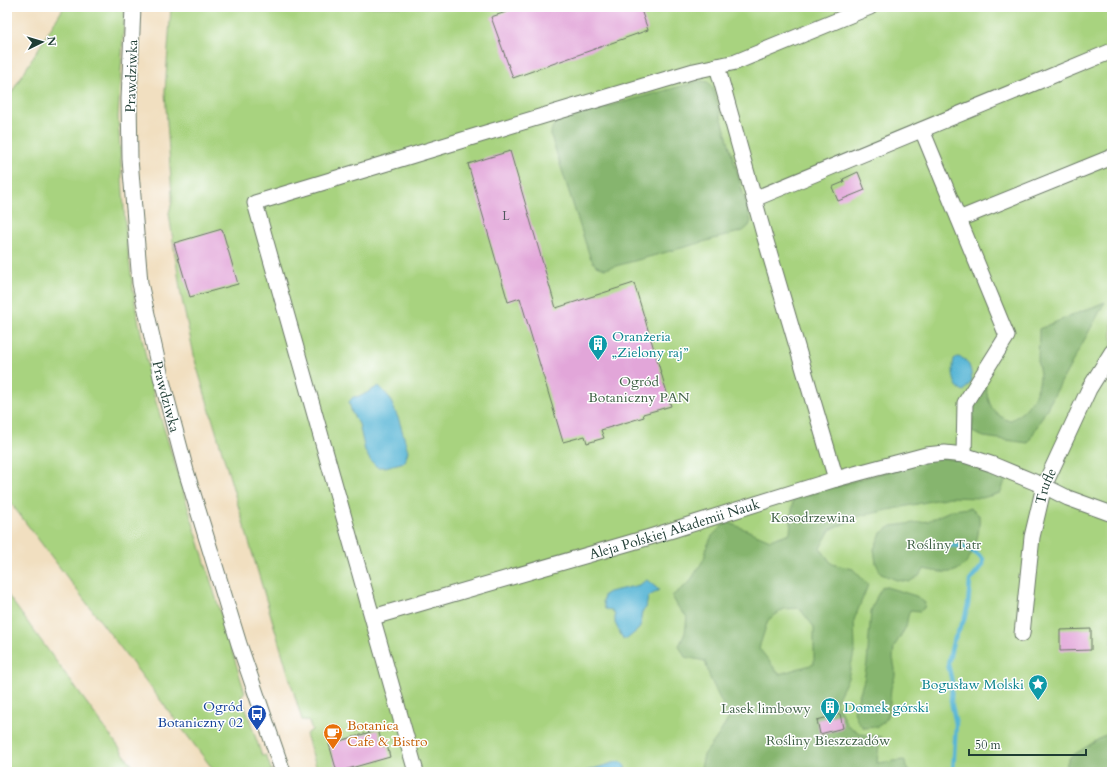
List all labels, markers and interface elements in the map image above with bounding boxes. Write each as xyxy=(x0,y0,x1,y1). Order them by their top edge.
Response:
north arrow xyxy=(22,22,62,62)
text: N xyxy=(44,36,59,47)
street label: Prawdziwka xyxy=(121,39,142,113)
house number: L xyxy=(502,208,510,224)
place label: Oranżeria „Zielony raj” xyxy=(612,327,689,362)
building icon: Oranżeria „Zielony raj” xyxy=(587,333,609,361)
street label: Prawdziwka xyxy=(148,359,184,434)
park label: Ogród Botaniczny PAN xyxy=(588,372,690,407)
street label: Trufle xyxy=(1031,465,1061,506)
street label: Aleja Polskiej Akademii Nauk xyxy=(587,494,763,564)
park label: Kosodrzewina xyxy=(771,508,855,527)
park label: Rośliny Tatr xyxy=(907,535,982,554)
place icon: Bogusław Molski xyxy=(1027,673,1049,701)
place label: Bogusław Molski xyxy=(921,675,1024,694)
building icon: Domek górski xyxy=(819,696,841,724)
place label: Ogród Botaniczny 02 xyxy=(157,697,244,732)
place label: Domek górski xyxy=(844,698,929,717)
park label: Lasek limbowy xyxy=(721,699,812,718)
bus stop icon: Ogród Botaniczny 02 xyxy=(246,703,268,731)
place label: Botanica Cafe & Bistro xyxy=(347,716,428,751)
cafe icon: Botanica Cafe & Bistro xyxy=(322,722,344,750)
park label: Rośliny Bieszczadów xyxy=(766,731,891,750)
scale bar xyxy=(969,731,1086,757)
text: 50 m xyxy=(975,737,1002,753)

